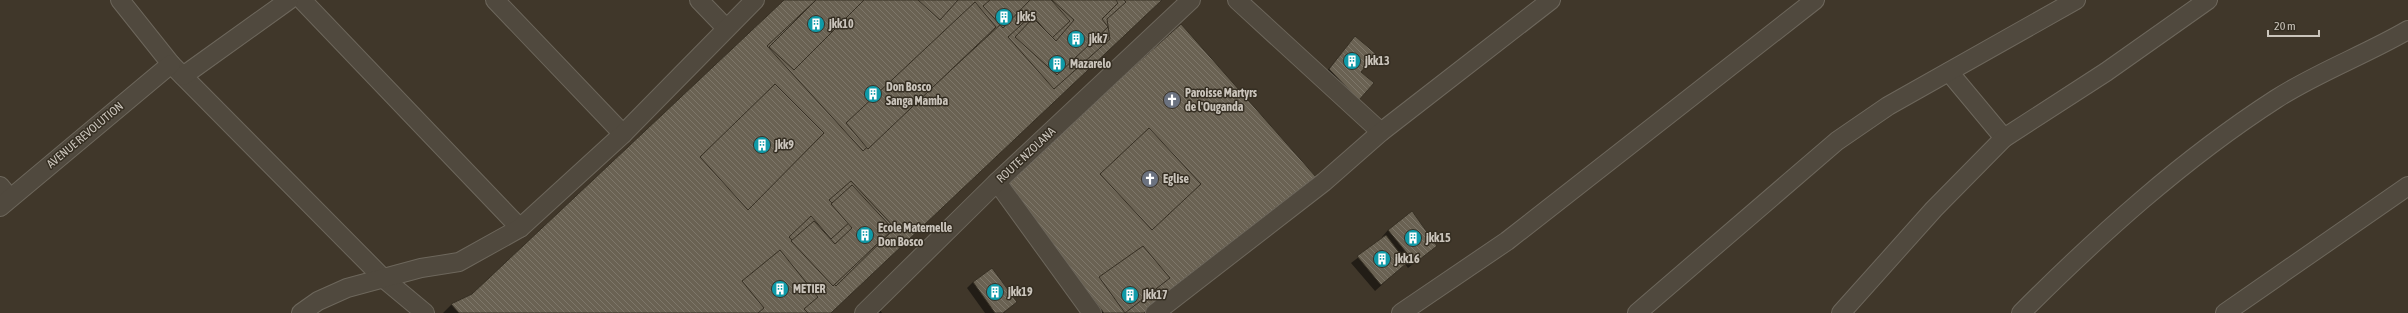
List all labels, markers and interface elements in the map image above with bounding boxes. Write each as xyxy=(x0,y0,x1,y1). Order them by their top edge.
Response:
building icon: jkk5 xyxy=(994,7,1014,27)
place label: jkk5 xyxy=(1016,10,1036,24)
scale bar xyxy=(2268,12,2319,38)
building icon: jkk10 xyxy=(806,14,826,34)
place label: jkk10 xyxy=(828,17,854,31)
text: 20 m xyxy=(2274,19,2296,33)
building icon: jkk7 xyxy=(1066,29,1086,49)
place label: jkk7 xyxy=(1088,32,1108,46)
building icon: jkk13 xyxy=(1342,51,1362,71)
building icon: Mazarelo xyxy=(1047,54,1067,74)
place label: jkk13 xyxy=(1364,54,1390,68)
place label: Mazarelo xyxy=(1070,57,1112,71)
place label: Don Bosco Sanga Mamba xyxy=(886,80,949,108)
building icon: Don Bosco Sanga Mamba xyxy=(863,84,883,104)
place label: Paroisse Martyrs de l'Ouganda xyxy=(1185,86,1258,114)
church icon: Paroisse Martyrs de l'Ouganda xyxy=(1162,90,1182,110)
street label: AVENUE REVOLUTION xyxy=(44,99,126,171)
street label: ROUTE NZOLANA xyxy=(994,124,1058,186)
building icon: jkk9 xyxy=(752,135,772,155)
place label: jkk9 xyxy=(774,138,794,152)
church icon: Eglise xyxy=(1140,169,1160,189)
place label: Eglise xyxy=(1163,172,1189,186)
place label: Ecole Maternelle Don Bosco xyxy=(878,221,953,249)
building icon: Ecole Maternelle Don Bosco xyxy=(855,225,875,245)
building icon: jkk15 xyxy=(1403,228,1423,248)
place label: jkk15 xyxy=(1425,231,1451,245)
building icon: jkk16 xyxy=(1372,249,1392,269)
place label: jkk16 xyxy=(1394,252,1420,266)
building icon: METIER xyxy=(770,279,790,299)
place label: METIER xyxy=(793,282,826,296)
building icon: jkk19 xyxy=(985,282,1005,302)
place label: jkk19 xyxy=(1007,285,1033,299)
building icon: jkk17 xyxy=(1120,285,1140,305)
place label: jkk17 xyxy=(1142,288,1168,302)

